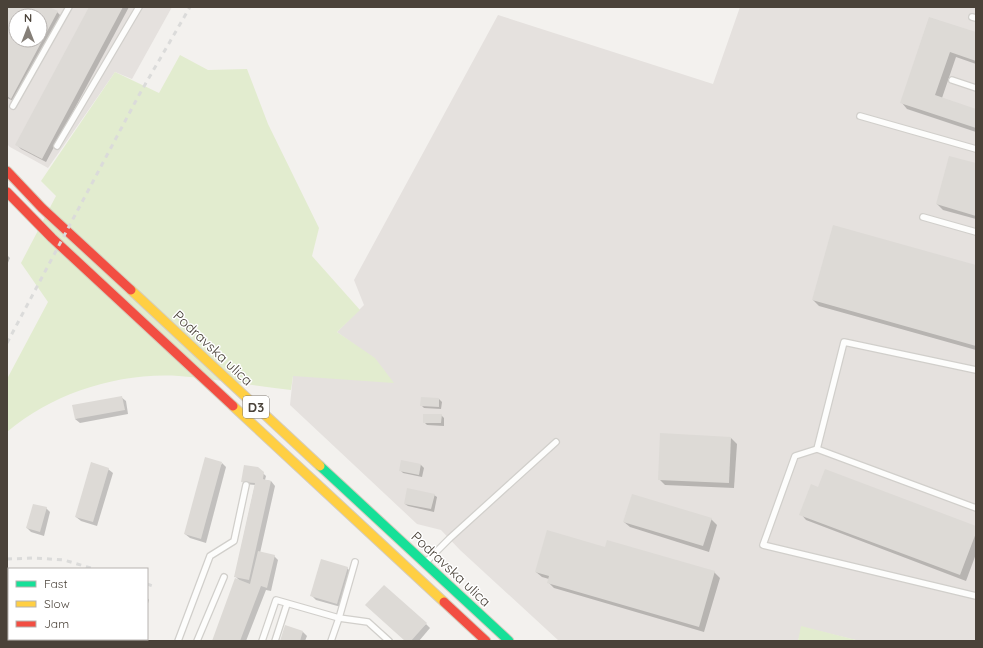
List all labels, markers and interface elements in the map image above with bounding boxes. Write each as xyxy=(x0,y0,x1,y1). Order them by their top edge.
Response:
north arrow xyxy=(8,8,48,48)
text: N xyxy=(24,11,32,25)
street label: Podravska ulica xyxy=(169,307,257,389)
road number: D3 xyxy=(243,396,269,418)
street label: Podravska ulica xyxy=(407,528,495,610)
legend xyxy=(8,568,148,640)
text: Fast xyxy=(44,576,68,591)
text: Slow xyxy=(44,596,70,611)
text: Jam xyxy=(44,616,69,631)

